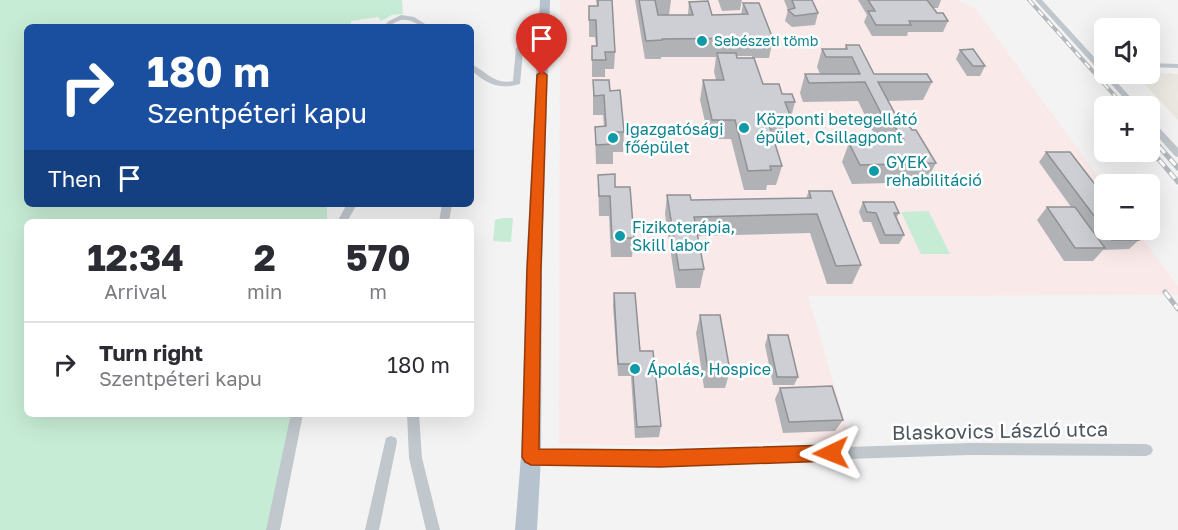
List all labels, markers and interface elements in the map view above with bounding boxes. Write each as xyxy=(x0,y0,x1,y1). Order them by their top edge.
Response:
pin xyxy=(516,13,567,75)
map controls xyxy=(1094,18,1160,240)
button: sound xyxy=(1094,18,1160,84)
icon: arrive xyxy=(525,22,558,55)
place label: Sebészeti tömb xyxy=(714,32,818,49)
marker: Sebészeti tömb xyxy=(695,34,709,48)
text: 180 m xyxy=(147,46,270,96)
icon: right xyxy=(48,48,126,126)
button: + xyxy=(1094,96,1160,162)
text: Szentpéteri kapu xyxy=(147,97,367,129)
place label: Központi betegellátó épület, Csillagpont xyxy=(756,109,917,147)
place label: Igazgatósági főépület xyxy=(625,119,723,157)
marker: Központi betegellátó épület, Csillagpont xyxy=(737,121,751,135)
marker: Igazgatósági főépület xyxy=(606,131,620,145)
place label: GYEK rehabilitáció xyxy=(886,152,982,190)
icon: arrive xyxy=(113,162,146,195)
marker: GYEK rehabilitáció xyxy=(867,164,881,178)
text: Then xyxy=(48,165,101,192)
button: − xyxy=(1094,174,1160,240)
place label: Fizikoterápia, Skill labor xyxy=(632,217,735,255)
marker: Fizikoterápia, Skill labor xyxy=(613,229,627,243)
text: 12:34 xyxy=(87,236,184,279)
text: 2 xyxy=(254,236,276,279)
text: 570 xyxy=(346,236,411,279)
text: Arrival xyxy=(104,279,167,303)
text: min xyxy=(247,279,282,303)
text: m xyxy=(369,279,387,303)
text: Turn right xyxy=(99,339,203,366)
icon: right xyxy=(48,348,81,381)
text: 180 m xyxy=(387,351,450,378)
place label: Ápolás, Hospice xyxy=(647,359,771,379)
marker: Ápolás, Hospice xyxy=(628,362,642,376)
text: Szentpéteri kapu xyxy=(99,366,262,390)
street label: Blaskovics László utca xyxy=(892,416,1108,444)
position arrow xyxy=(799,421,863,485)

